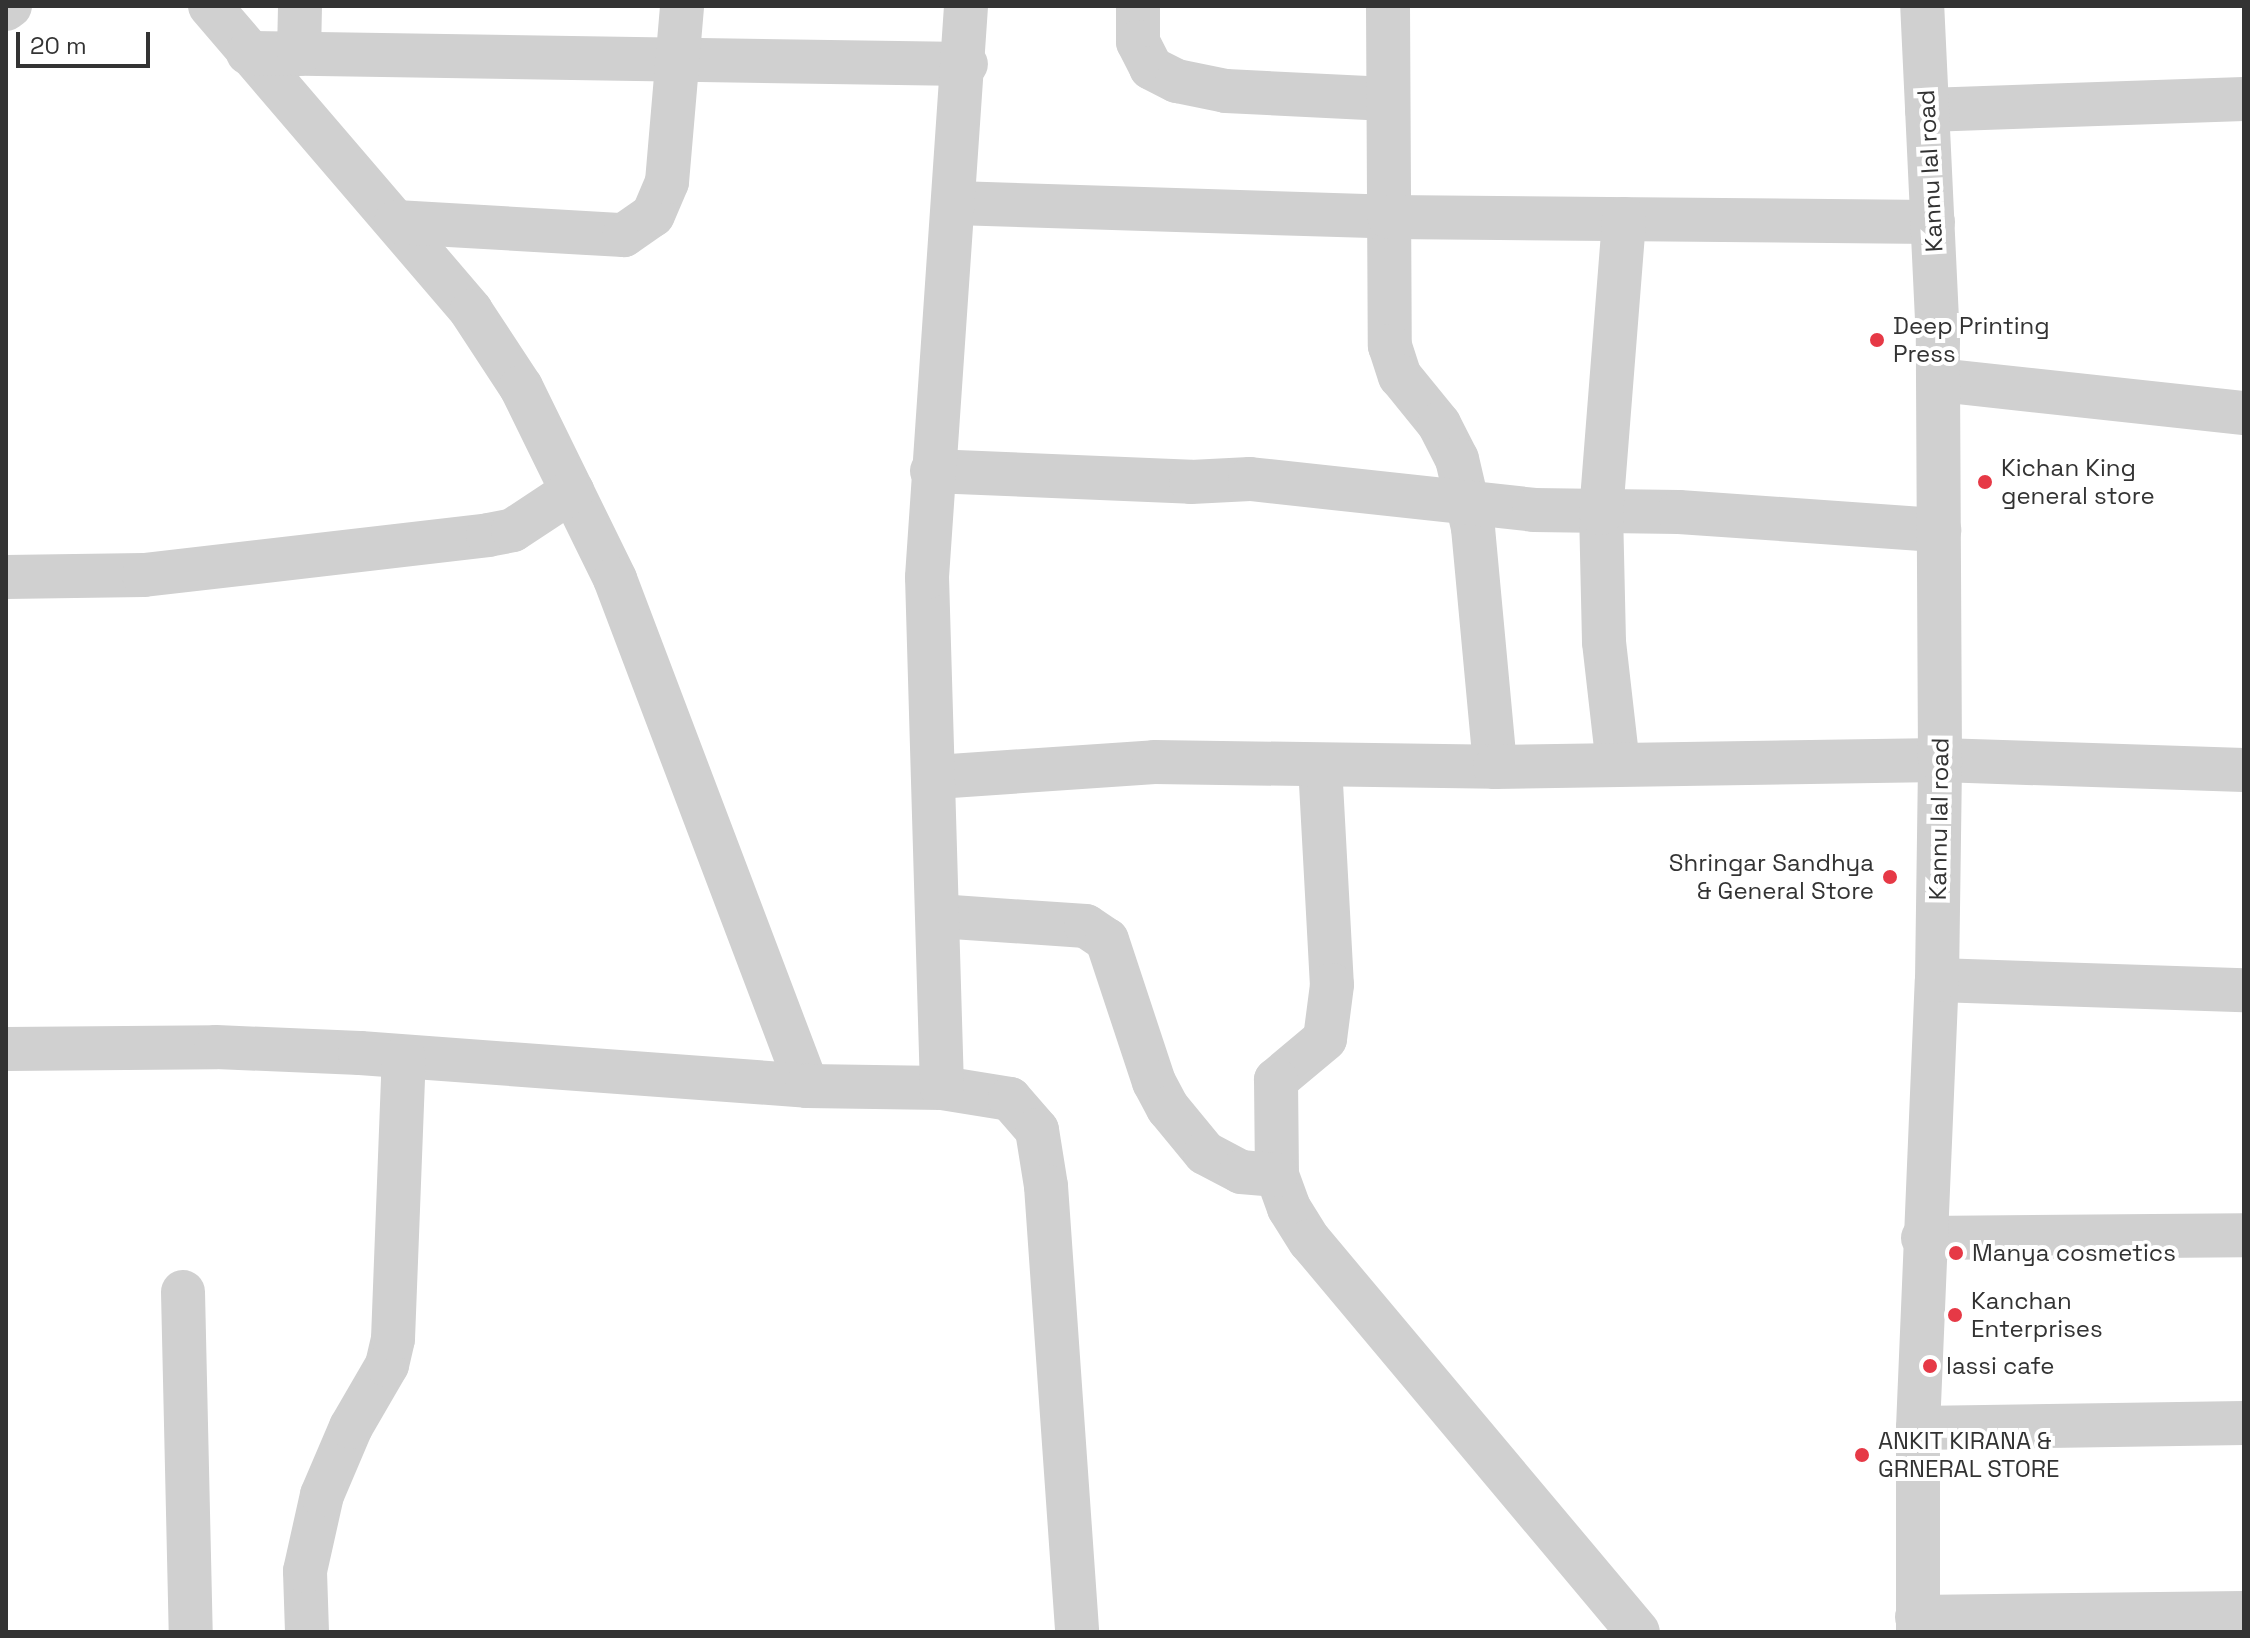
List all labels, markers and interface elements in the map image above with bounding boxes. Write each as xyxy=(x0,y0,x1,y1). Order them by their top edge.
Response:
scale bar xyxy=(20,16,154,66)
text: 20 m xyxy=(30,30,87,61)
street label: Kannu lal road xyxy=(1911,89,1949,253)
place label: Deep Printing Press xyxy=(1893,312,2050,368)
marker: Deep Printing Press xyxy=(1868,331,1886,349)
place label: Kichan King general store xyxy=(2001,454,2155,510)
marker: Kichan King general store xyxy=(1976,473,1994,491)
street label: Kannu lal road xyxy=(1923,737,1955,901)
place label: Shringar Sandhya & General Store xyxy=(1669,849,1874,905)
marker: Shringar Sandhya & General Store xyxy=(1881,868,1899,886)
place label: Manya cosmetics xyxy=(1972,1239,2176,1267)
marker: Manya cosmetics xyxy=(1947,1244,1965,1262)
place label: Kanchan Enterprises xyxy=(1971,1287,2103,1343)
marker: Kanchan Enterprises xyxy=(1946,1306,1964,1324)
place label: lassi cafe xyxy=(1946,1352,2055,1380)
marker: lassi cafe xyxy=(1921,1357,1939,1375)
place label: ANKIT KIRANA & GRNERAL STORE xyxy=(1878,1427,2060,1483)
marker: ANKIT KIRANA & GRNERAL STORE xyxy=(1853,1446,1871,1464)

